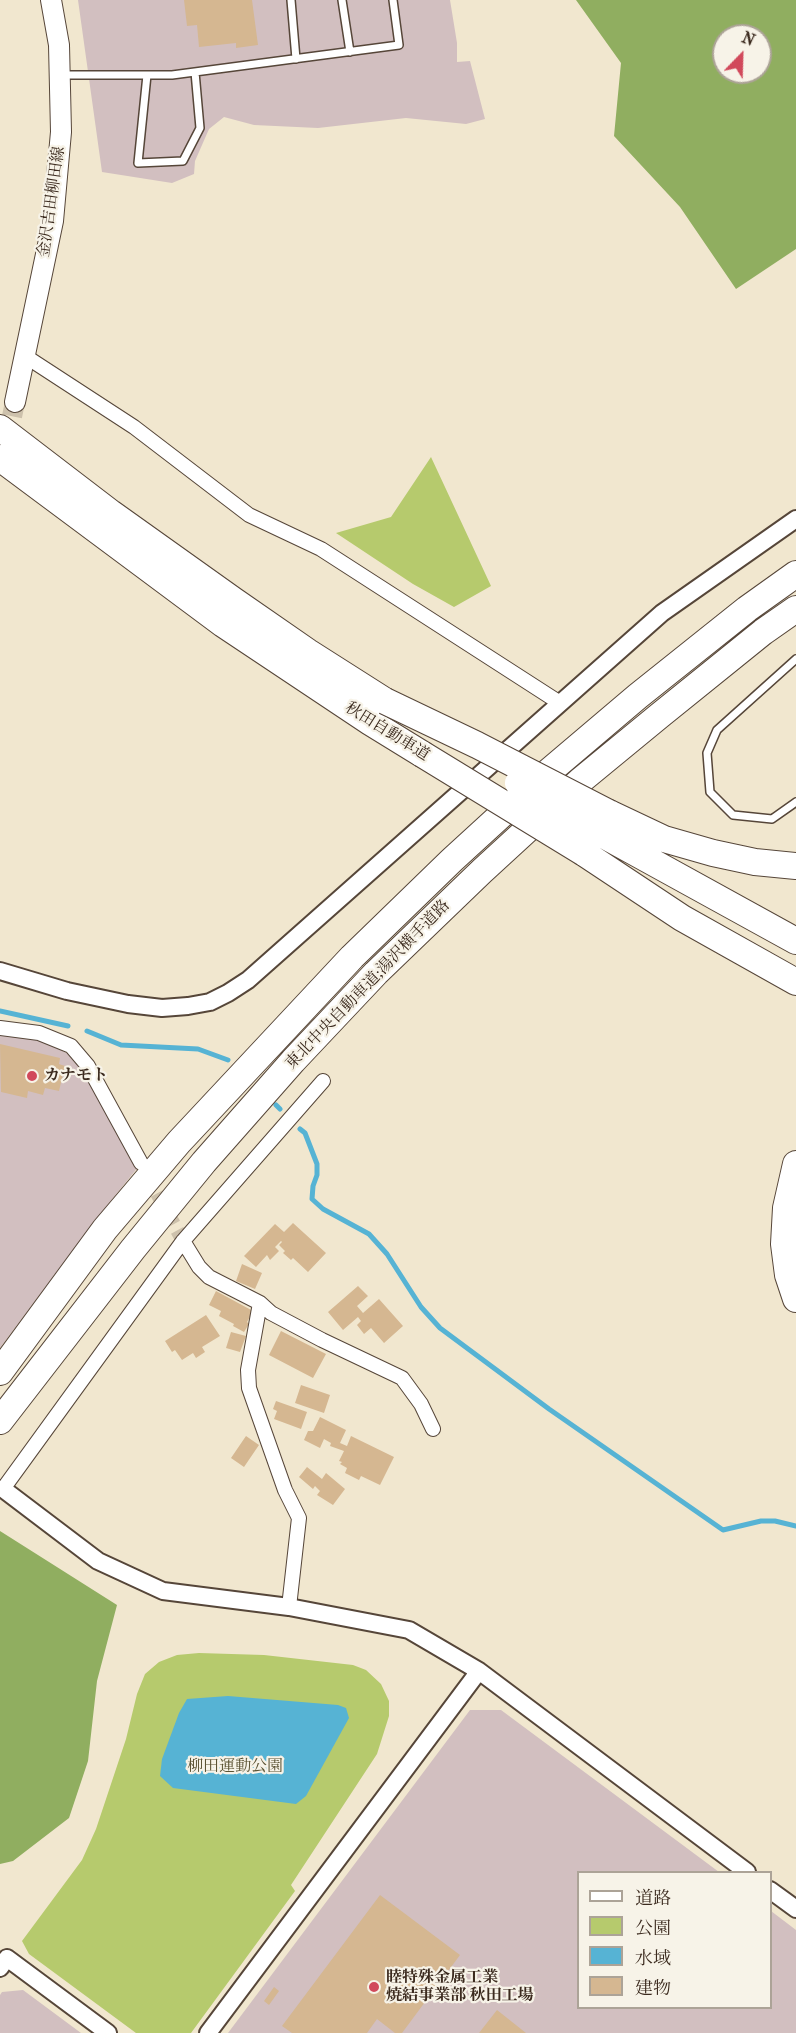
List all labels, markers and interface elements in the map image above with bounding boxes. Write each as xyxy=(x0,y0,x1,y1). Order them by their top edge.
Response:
north arrow xyxy=(712,24,772,84)
text: N xyxy=(739,28,758,50)
street label: 金沢吉田柳田線 xyxy=(35,145,69,259)
street label: 秋田自動車道 xyxy=(341,698,433,766)
street label: 東北中央自動車道;湯沢横手道路 xyxy=(282,896,454,1074)
place label: カナモト xyxy=(44,1066,108,1086)
marker: カナモト xyxy=(25,1069,39,1083)
park label: 柳田運動公園 xyxy=(187,1757,283,1777)
legend xyxy=(577,1871,772,2009)
text: 道路 xyxy=(635,1888,671,1909)
text: 公園 xyxy=(635,1918,671,1939)
text: 水域 xyxy=(635,1948,671,1969)
place label: 睦特殊金属工業 焼結事業部 秋田工場 xyxy=(386,1968,533,2006)
text: 建物 xyxy=(635,1978,671,1999)
marker: 睦特殊金属工業 焼結事業部 秋田工場 xyxy=(367,1980,381,1994)

